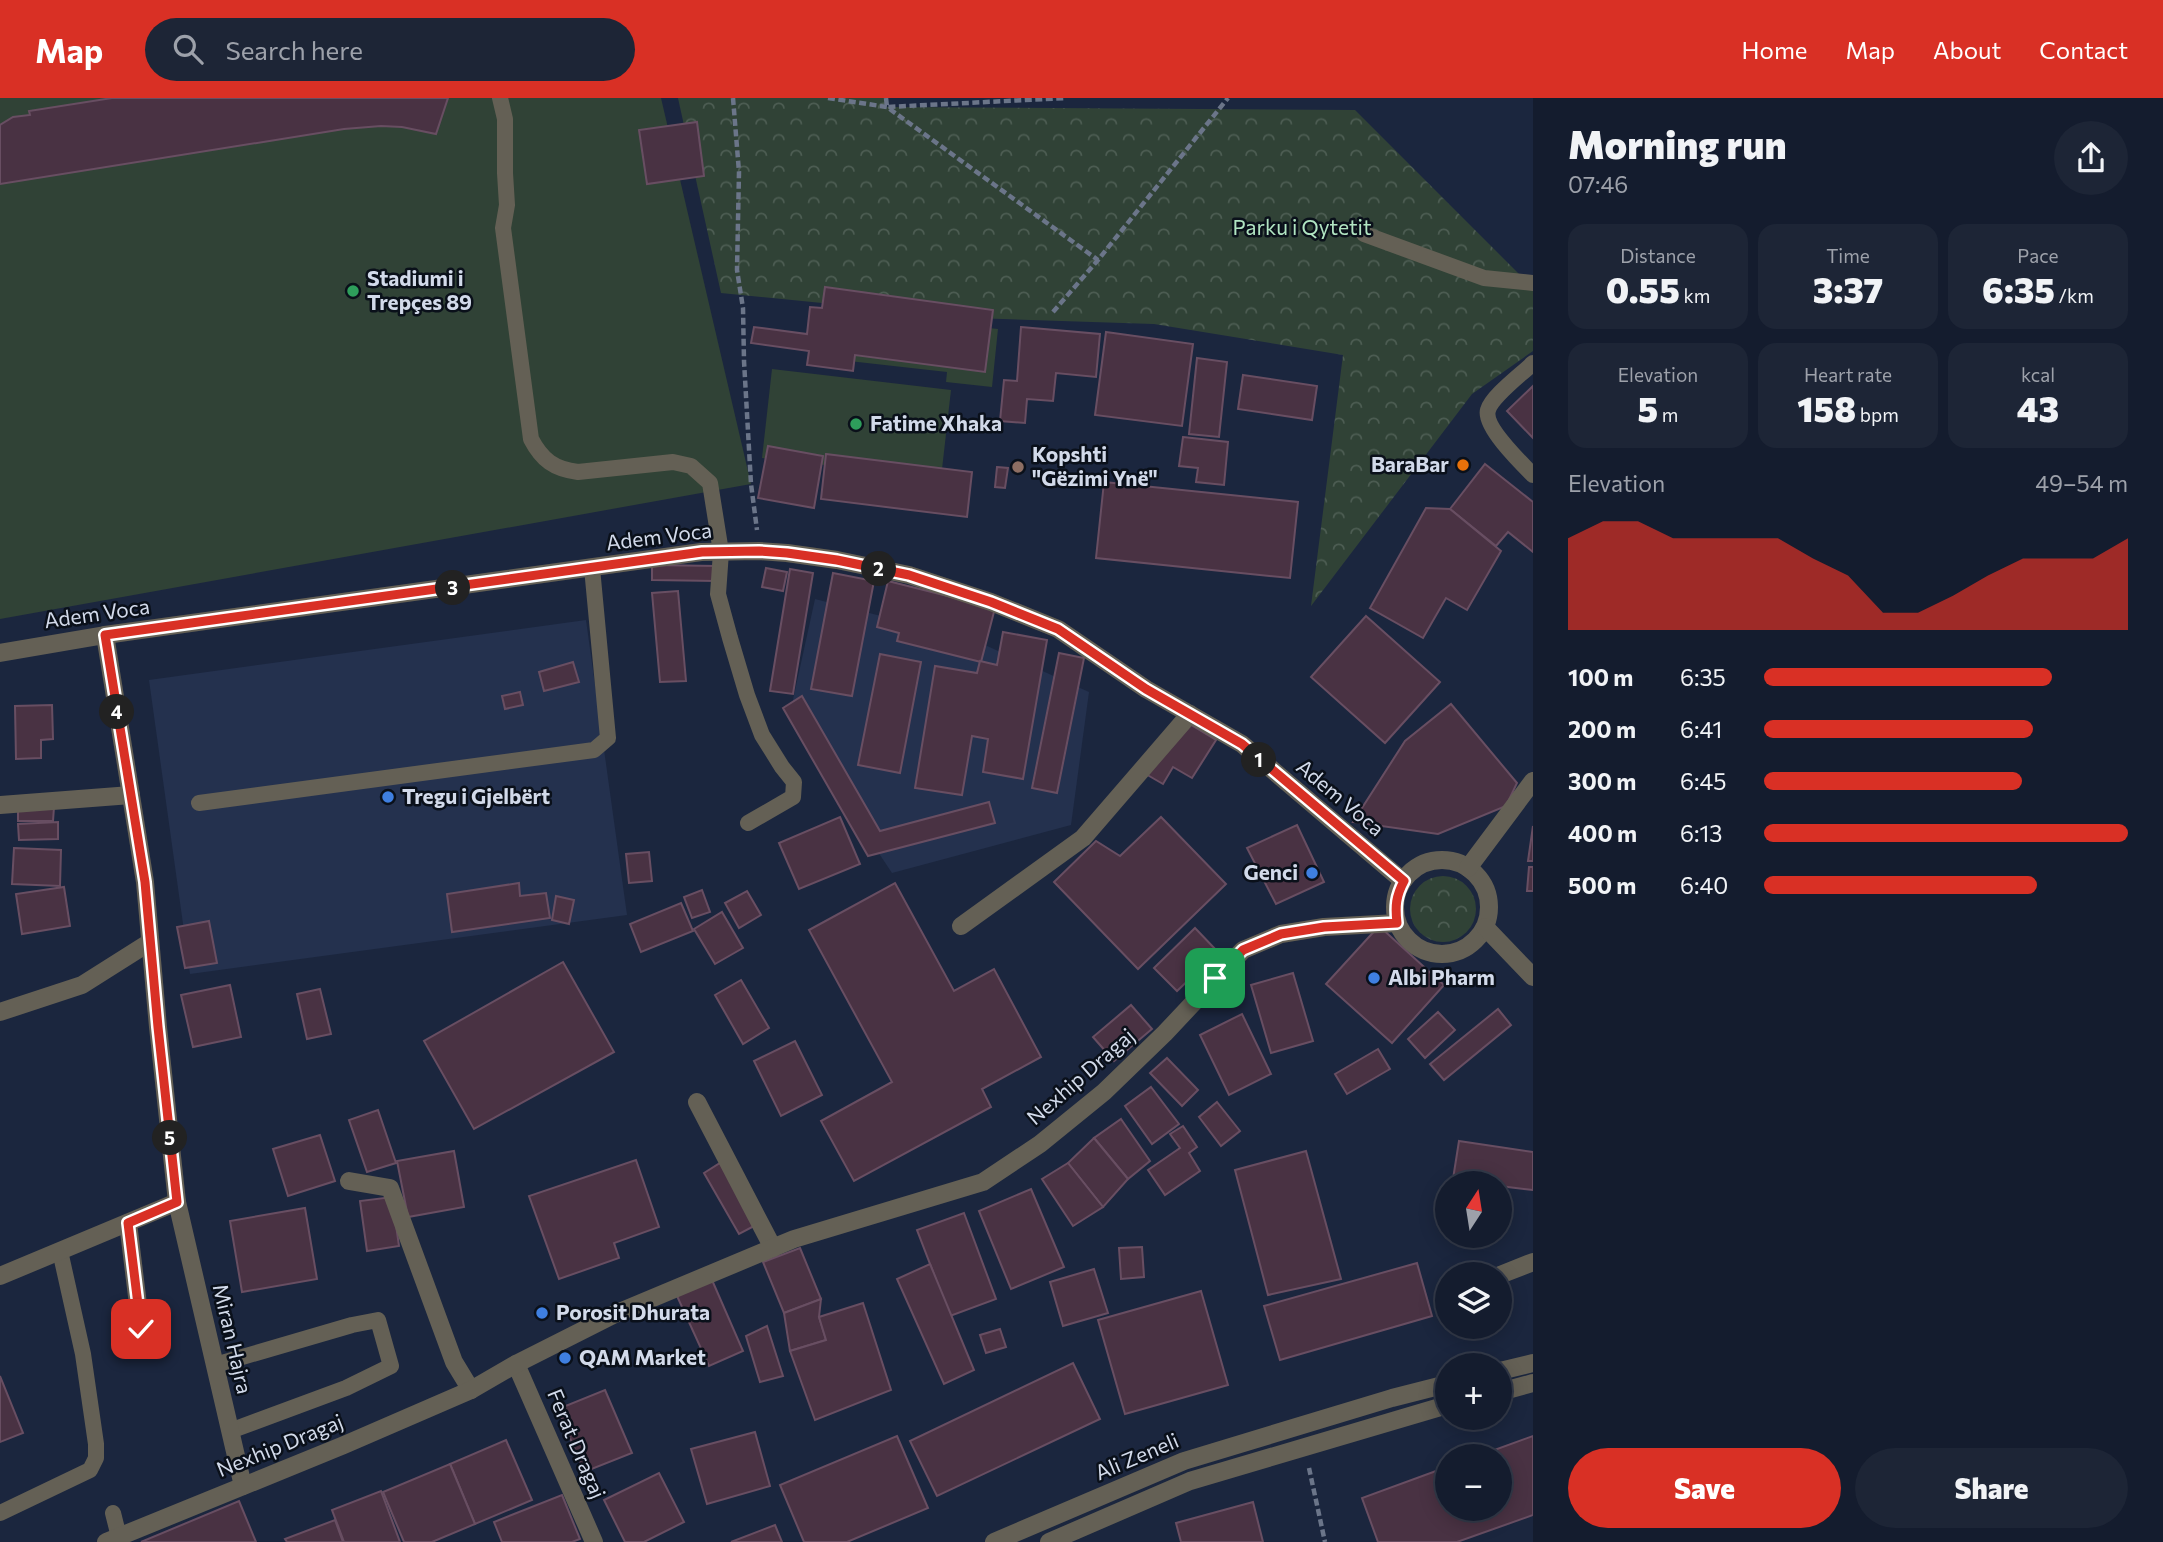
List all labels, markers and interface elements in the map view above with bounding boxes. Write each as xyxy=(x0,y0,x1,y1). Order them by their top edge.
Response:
search box xyxy=(145,18,635,81)
text: Map xyxy=(35,29,103,70)
icon: search xyxy=(169,30,207,68)
text: Search here xyxy=(225,34,363,65)
text: Home xyxy=(1742,35,1808,64)
text: Map xyxy=(1846,35,1895,64)
text: About xyxy=(1933,35,2001,64)
text: Contact xyxy=(2039,35,2128,64)
text: Morning run xyxy=(1568,120,1787,167)
button: share xyxy=(2054,121,2128,195)
text: 07:46 xyxy=(1568,170,1628,198)
park label: Parku i Qytetit xyxy=(1232,214,1372,239)
text: Distance xyxy=(1620,244,1696,267)
text: Time xyxy=(1826,244,1870,267)
text: Pace xyxy=(2017,244,2059,267)
place label: Stadiumi i Trepçes 89 xyxy=(367,265,472,314)
text: 0.55 xyxy=(1606,267,1680,310)
text: 3:37 xyxy=(1813,267,1883,310)
text: 6:35 xyxy=(1982,267,2055,310)
marker: Stadiumi i Trepçes 89 xyxy=(345,283,361,299)
text: km xyxy=(1680,284,1710,307)
text: /km xyxy=(2055,284,2094,307)
text: Elevation xyxy=(1618,363,1698,386)
text: Heart rate xyxy=(1804,363,1892,386)
text: kcal xyxy=(2021,363,2055,386)
text: 5 xyxy=(1638,386,1658,429)
text: 158 xyxy=(1797,386,1856,429)
text: 43 xyxy=(2017,386,2059,429)
text: m xyxy=(1658,403,1678,426)
text: bpm xyxy=(1856,403,1899,426)
place label: Fatime Xhaka xyxy=(870,410,1002,435)
marker: Fatime Xhaka xyxy=(848,416,864,432)
place label: Kopshti "Gëzimi Ynë" xyxy=(1032,441,1158,490)
place label: BaraBar xyxy=(1371,451,1449,476)
marker: BaraBar xyxy=(1455,457,1471,473)
marker: Kopshti "Gëzimi Ynë" xyxy=(1010,459,1026,475)
text: Elevation xyxy=(1568,469,1665,497)
text: 49–54 m xyxy=(2035,469,2128,497)
street label: Adem Voca xyxy=(604,517,713,554)
pin: 2 xyxy=(862,552,896,587)
text: 2 xyxy=(873,557,884,580)
pin: 3 xyxy=(435,570,470,606)
text: 3 xyxy=(447,576,458,599)
street label: Adem Voca xyxy=(42,593,151,632)
text: 100 m xyxy=(1568,663,1633,691)
text: 6:35 xyxy=(1680,663,1726,691)
pin: 4 xyxy=(100,694,134,730)
text: 4 xyxy=(111,700,122,723)
text: 200 m xyxy=(1568,715,1636,743)
text: 6:41 xyxy=(1680,715,1722,743)
pin: 1 xyxy=(1242,742,1276,778)
text: 1 xyxy=(1254,748,1263,771)
street label: Adem Voca xyxy=(1292,753,1390,841)
text: 300 m xyxy=(1568,767,1636,795)
text: 6:45 xyxy=(1680,767,1726,795)
place label: Tregu i Gjelbërt xyxy=(402,783,550,808)
marker: Tregu i Gjelbërt xyxy=(380,789,396,805)
text: 400 m xyxy=(1568,819,1637,847)
text: 6:13 xyxy=(1680,819,1722,847)
place label: Genci xyxy=(1243,859,1298,884)
marker: Genci xyxy=(1304,865,1320,881)
text: 500 m xyxy=(1568,871,1636,899)
text: 6:40 xyxy=(1680,871,1728,899)
pin xyxy=(1185,948,1245,1008)
icon: arrive xyxy=(1196,959,1234,997)
place label: Albi Pharm xyxy=(1388,964,1495,989)
marker: Albi Pharm xyxy=(1366,970,1382,986)
street label: Nexhip Dragaj xyxy=(1021,1022,1139,1129)
pin: 5 xyxy=(152,1121,188,1156)
text: 5 xyxy=(164,1126,175,1149)
north arrow xyxy=(1435,1171,1512,1248)
map controls xyxy=(1435,1171,1512,1521)
button: layers xyxy=(1435,1262,1512,1339)
street label: Miran Hajra xyxy=(209,1281,258,1396)
pin xyxy=(111,1299,171,1359)
place label: Porosit Dhurata xyxy=(556,1299,710,1324)
marker: Porosit Dhurata xyxy=(534,1305,550,1321)
icon: check xyxy=(122,1310,160,1348)
place label: QAM Market xyxy=(579,1344,706,1369)
marker: QAM Market xyxy=(557,1350,573,1366)
button: + xyxy=(1435,1353,1512,1430)
street label: Ferat Dragaj xyxy=(543,1385,612,1502)
street label: Nexhip Dragaj xyxy=(213,1408,346,1481)
street label: Ali Zeneli xyxy=(1091,1427,1182,1484)
button: − xyxy=(1435,1444,1512,1521)
button: Save xyxy=(1568,1448,1841,1528)
button: Share xyxy=(1855,1448,2128,1528)

